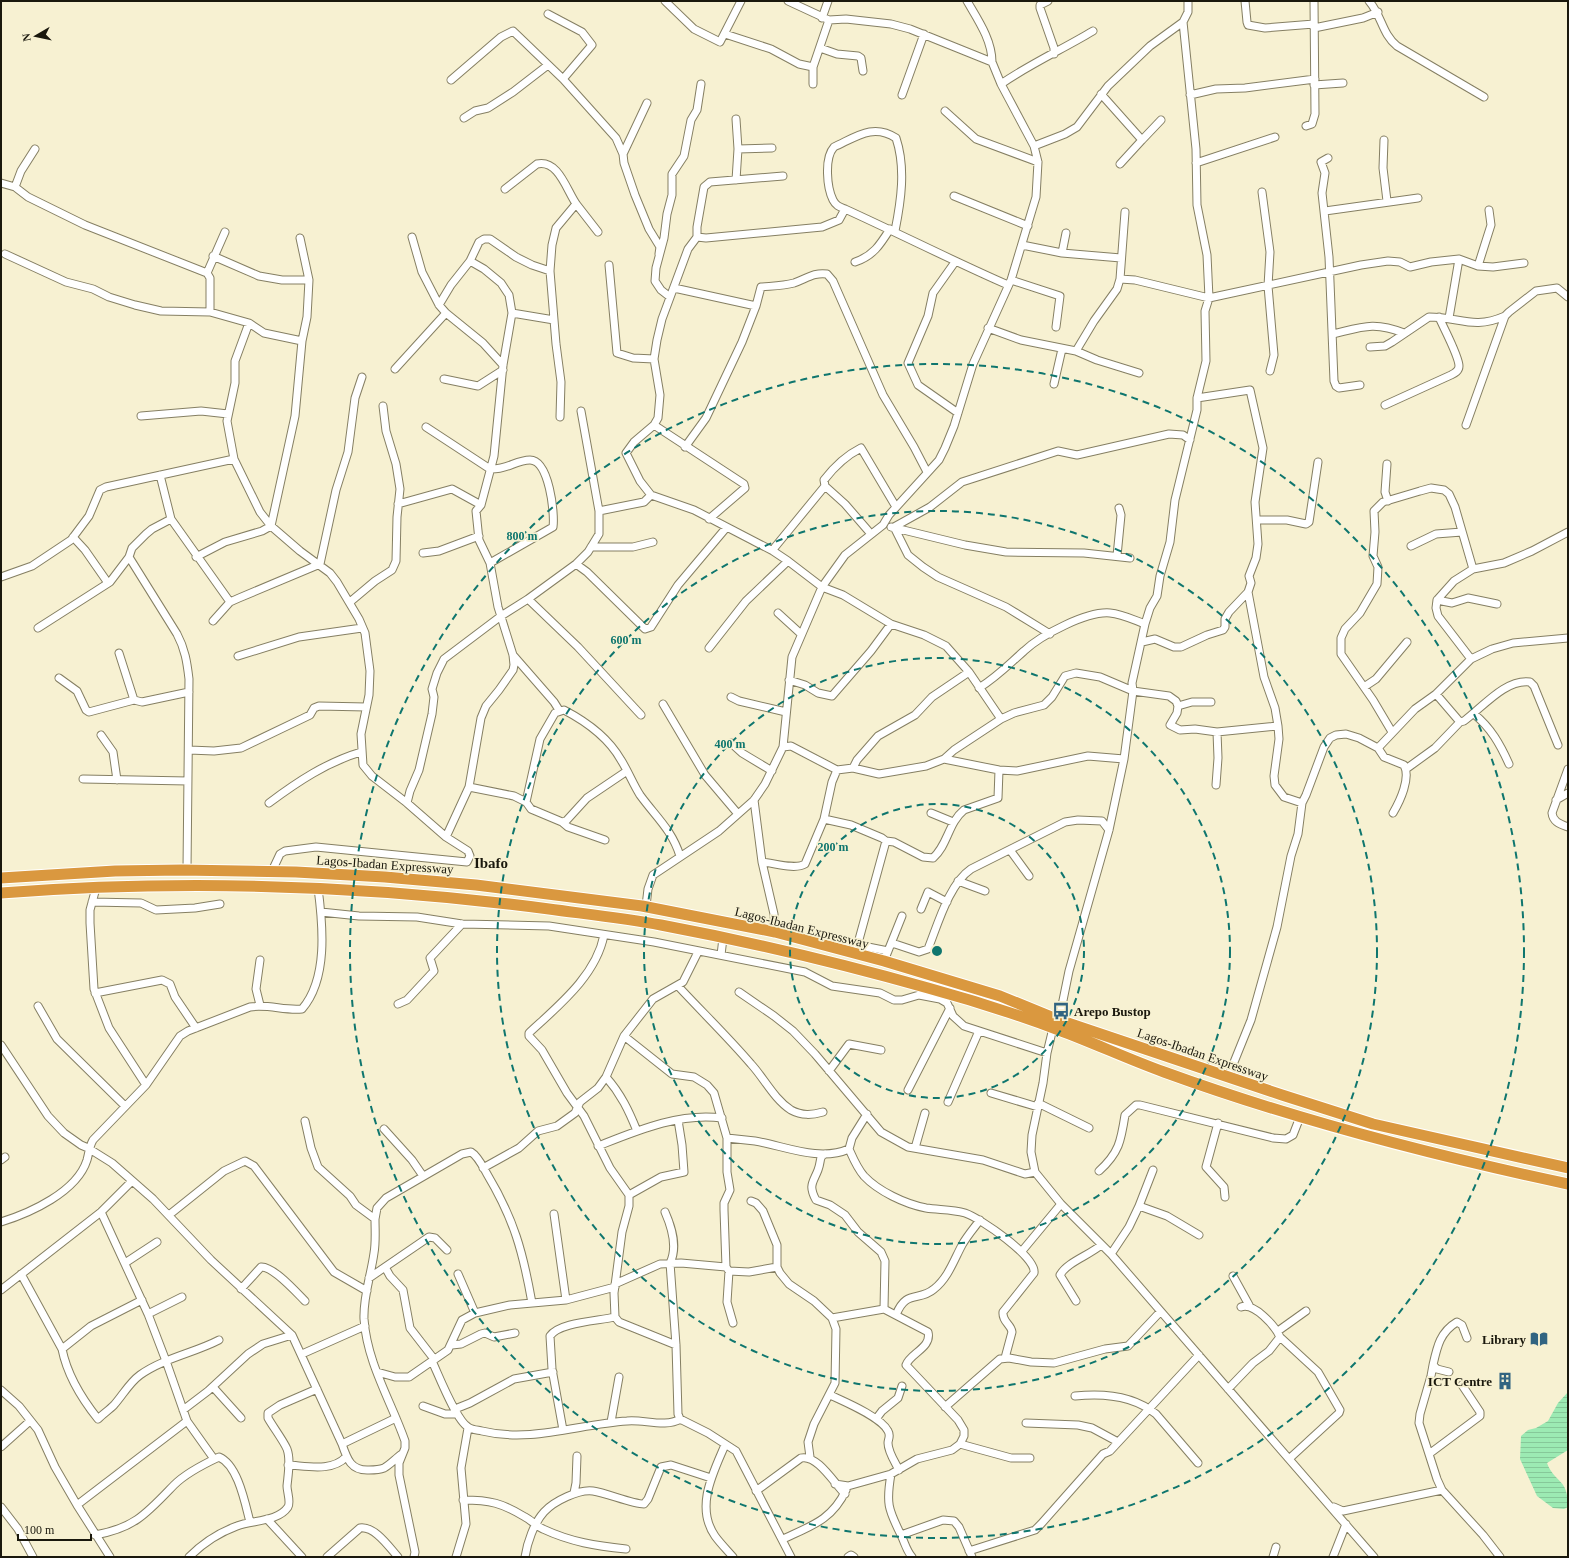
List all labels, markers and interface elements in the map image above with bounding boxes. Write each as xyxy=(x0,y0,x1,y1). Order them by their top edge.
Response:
north arrow xyxy=(16,16,56,56)
text: N xyxy=(20,33,33,42)
text: 800 m xyxy=(507,529,538,543)
text: 600 m xyxy=(611,633,642,647)
text: 400 m xyxy=(715,737,746,751)
text: 200 m xyxy=(818,840,849,854)
street label: Lagos-Ibadan Expressway xyxy=(316,852,455,877)
district label: Ibafo xyxy=(474,855,508,871)
street label: Lagos-Ibadan Expressway xyxy=(733,904,871,952)
centre of rings xyxy=(930,944,944,958)
bus stop icon: Arepo Bustop xyxy=(1051,1001,1071,1021)
place label: Arepo Bustop xyxy=(1074,1004,1151,1019)
street label: Lagos-Ibadan Expressway xyxy=(1135,1025,1271,1084)
library icon: Library xyxy=(1529,1329,1549,1349)
place label: Library xyxy=(1482,1332,1526,1347)
building icon: ICT Centre xyxy=(1495,1371,1515,1391)
place label: ICT Centre xyxy=(1428,1374,1492,1389)
scale bar xyxy=(18,1516,91,1542)
text: 100 m xyxy=(24,1523,55,1537)

